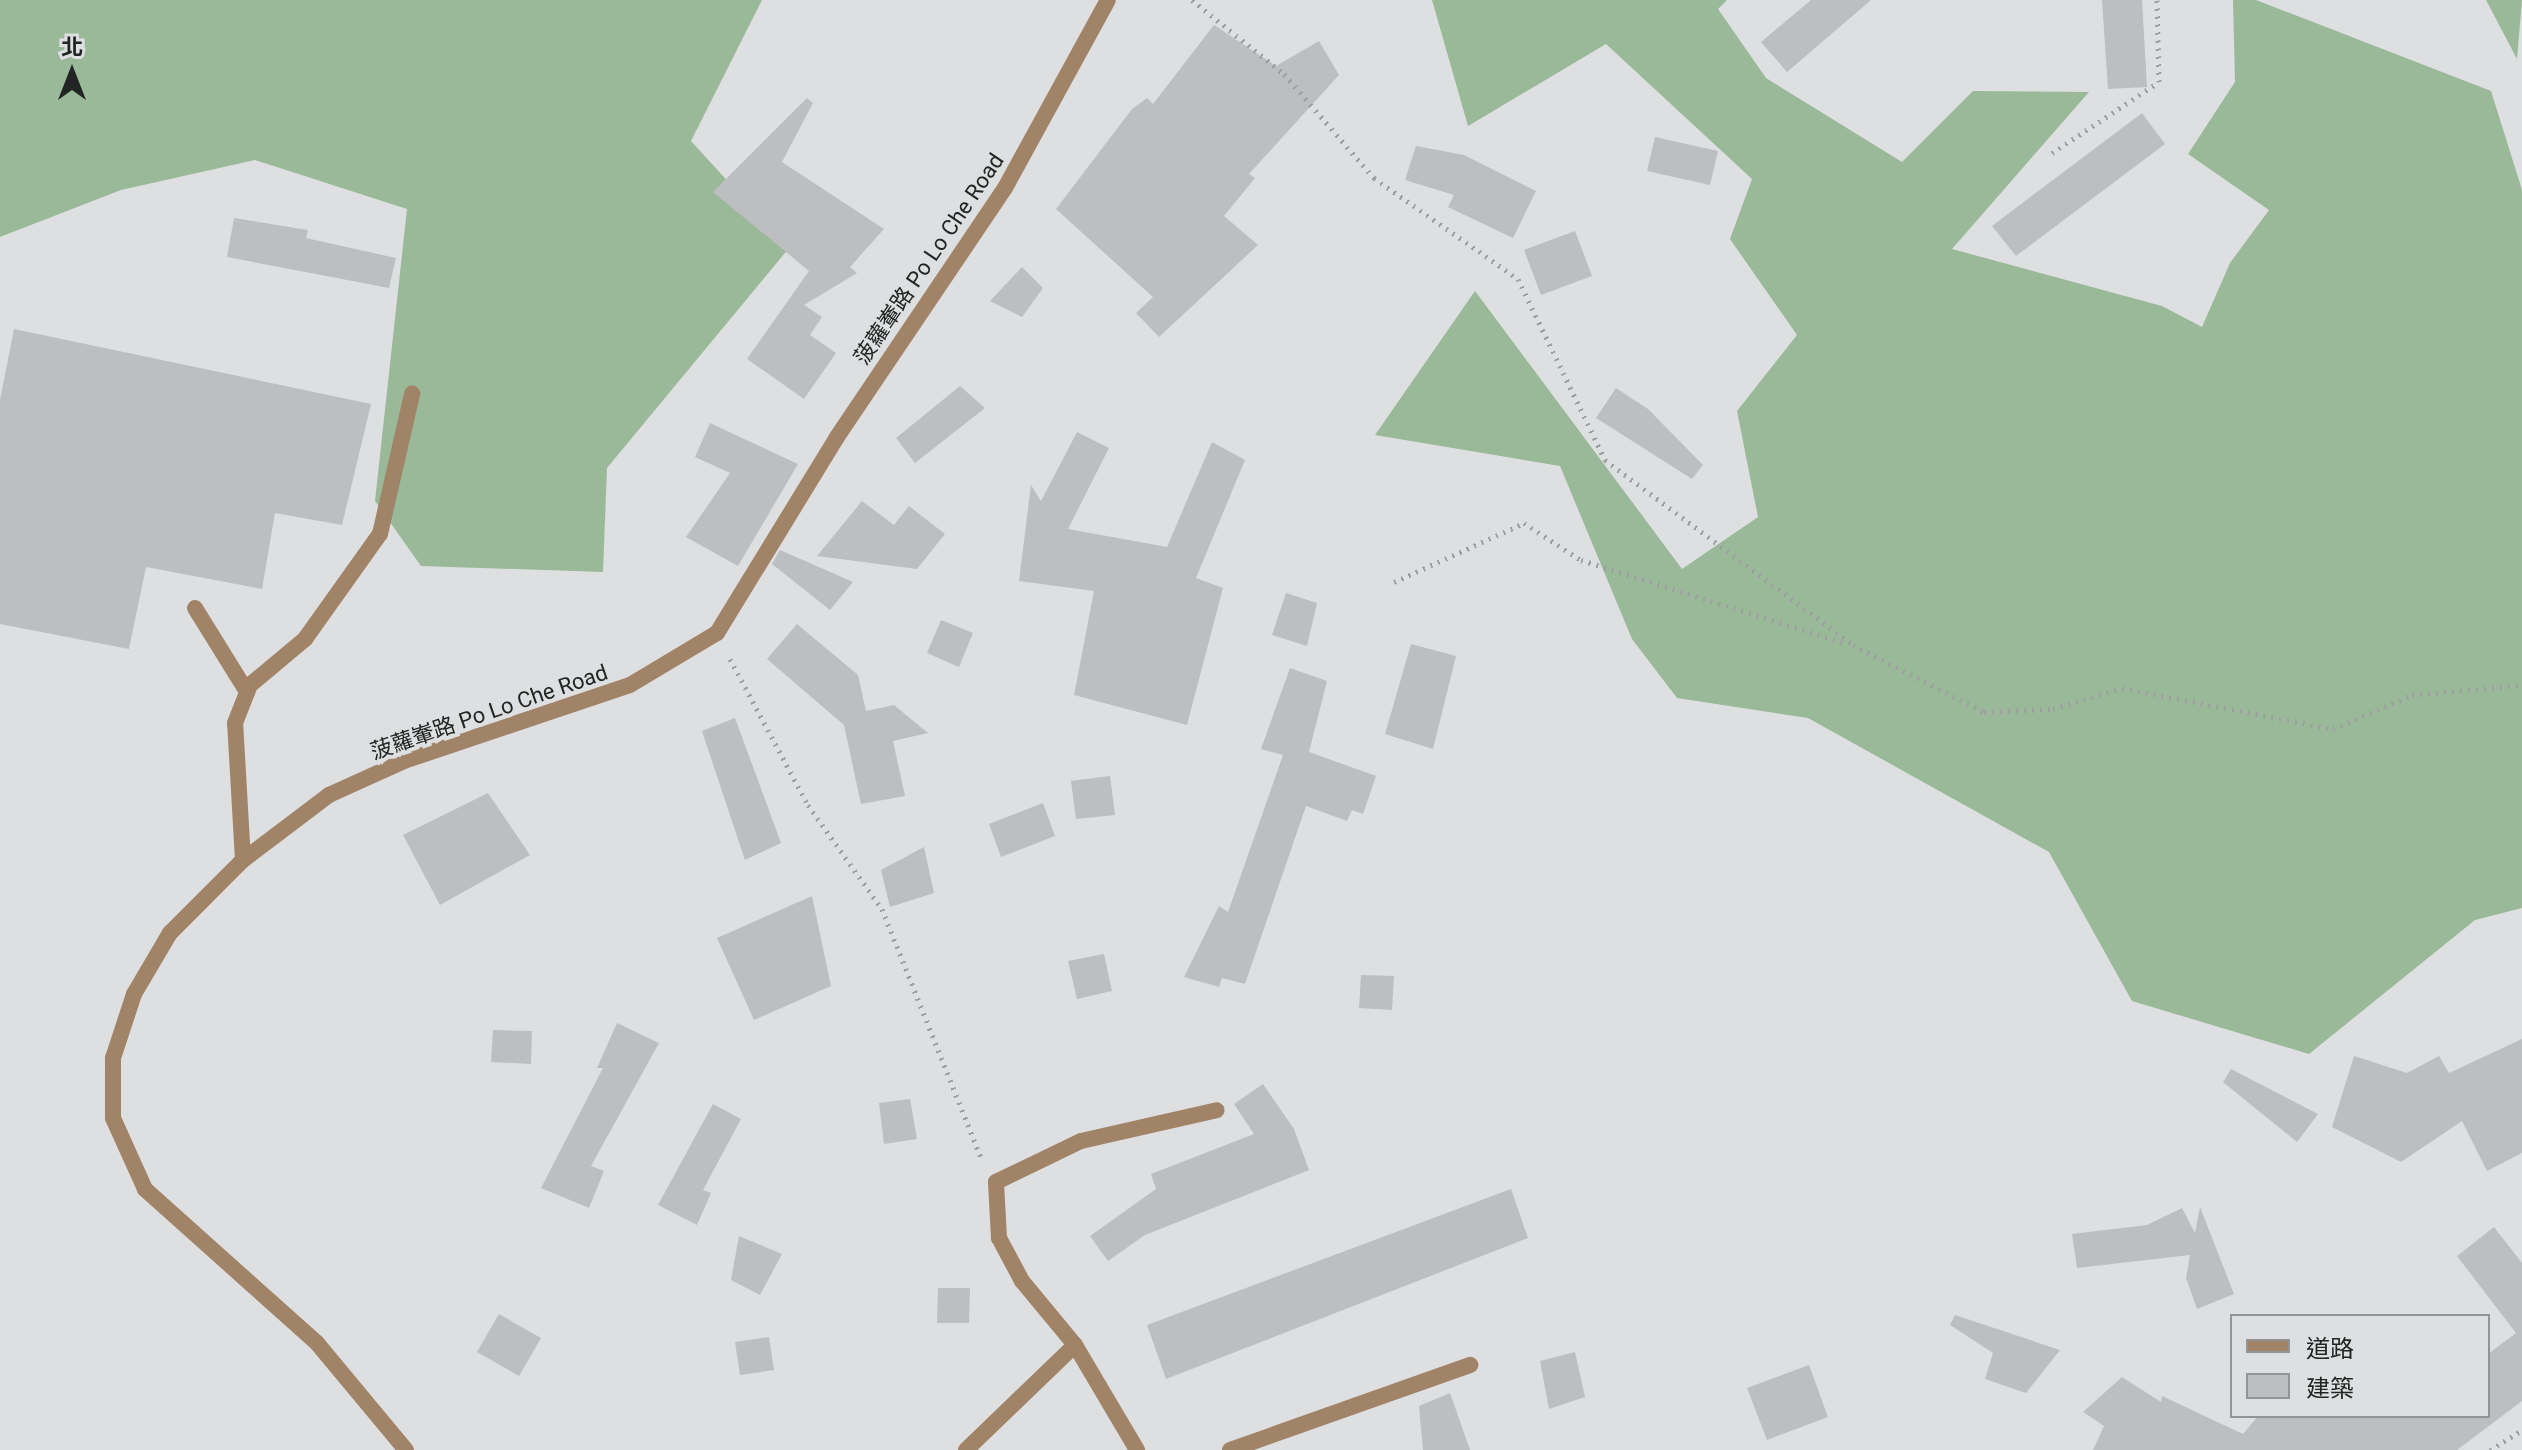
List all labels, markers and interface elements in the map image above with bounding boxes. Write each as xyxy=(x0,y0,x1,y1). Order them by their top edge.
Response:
north arrow xyxy=(32,32,112,112)
text: 北 xyxy=(61,35,83,60)
street label: 菠蘿輋路 Po Lo Che Road xyxy=(848,148,1010,370)
street label: 菠蘿輋路 Po Lo Che Road xyxy=(367,659,611,765)
legend xyxy=(2230,1314,2490,1418)
text: 道路 xyxy=(2306,1335,2354,1363)
text: 建築 xyxy=(2306,1375,2354,1403)

